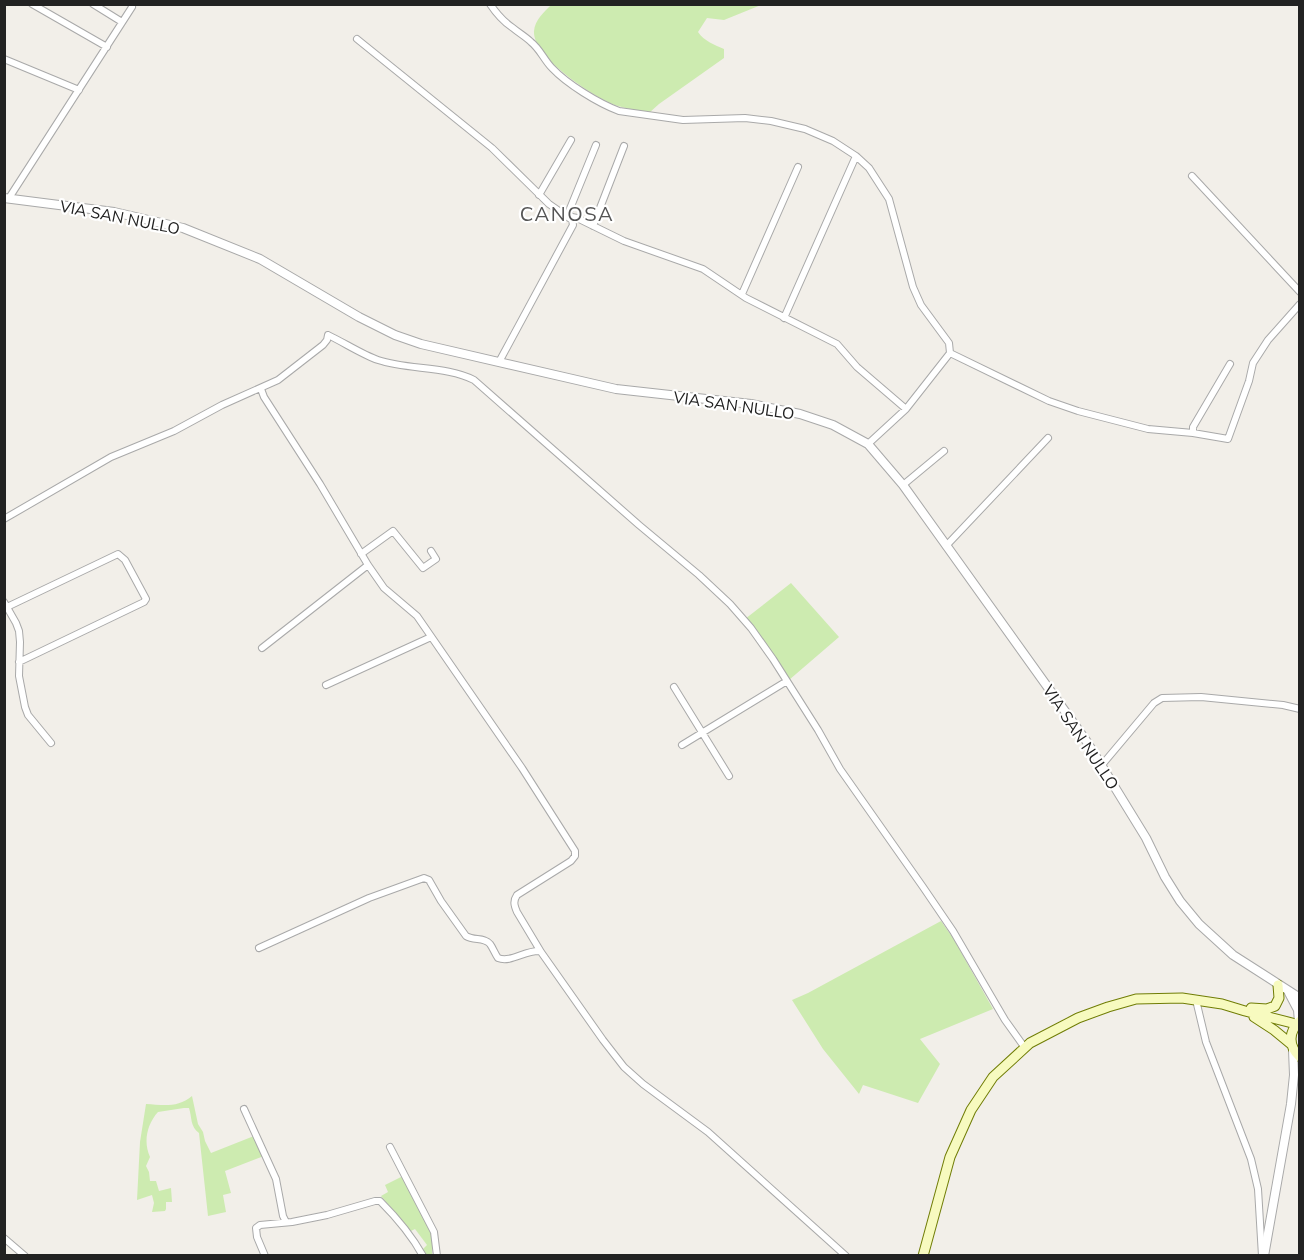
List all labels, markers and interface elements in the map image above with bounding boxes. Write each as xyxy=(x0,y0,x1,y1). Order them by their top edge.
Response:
street label: VIA SAN NULLO xyxy=(58,196,182,238)
district label: CANOSA xyxy=(520,201,614,226)
street label: VIA SAN NULLO xyxy=(672,387,796,423)
street label: VIA SAN NULLO xyxy=(1039,681,1123,793)

